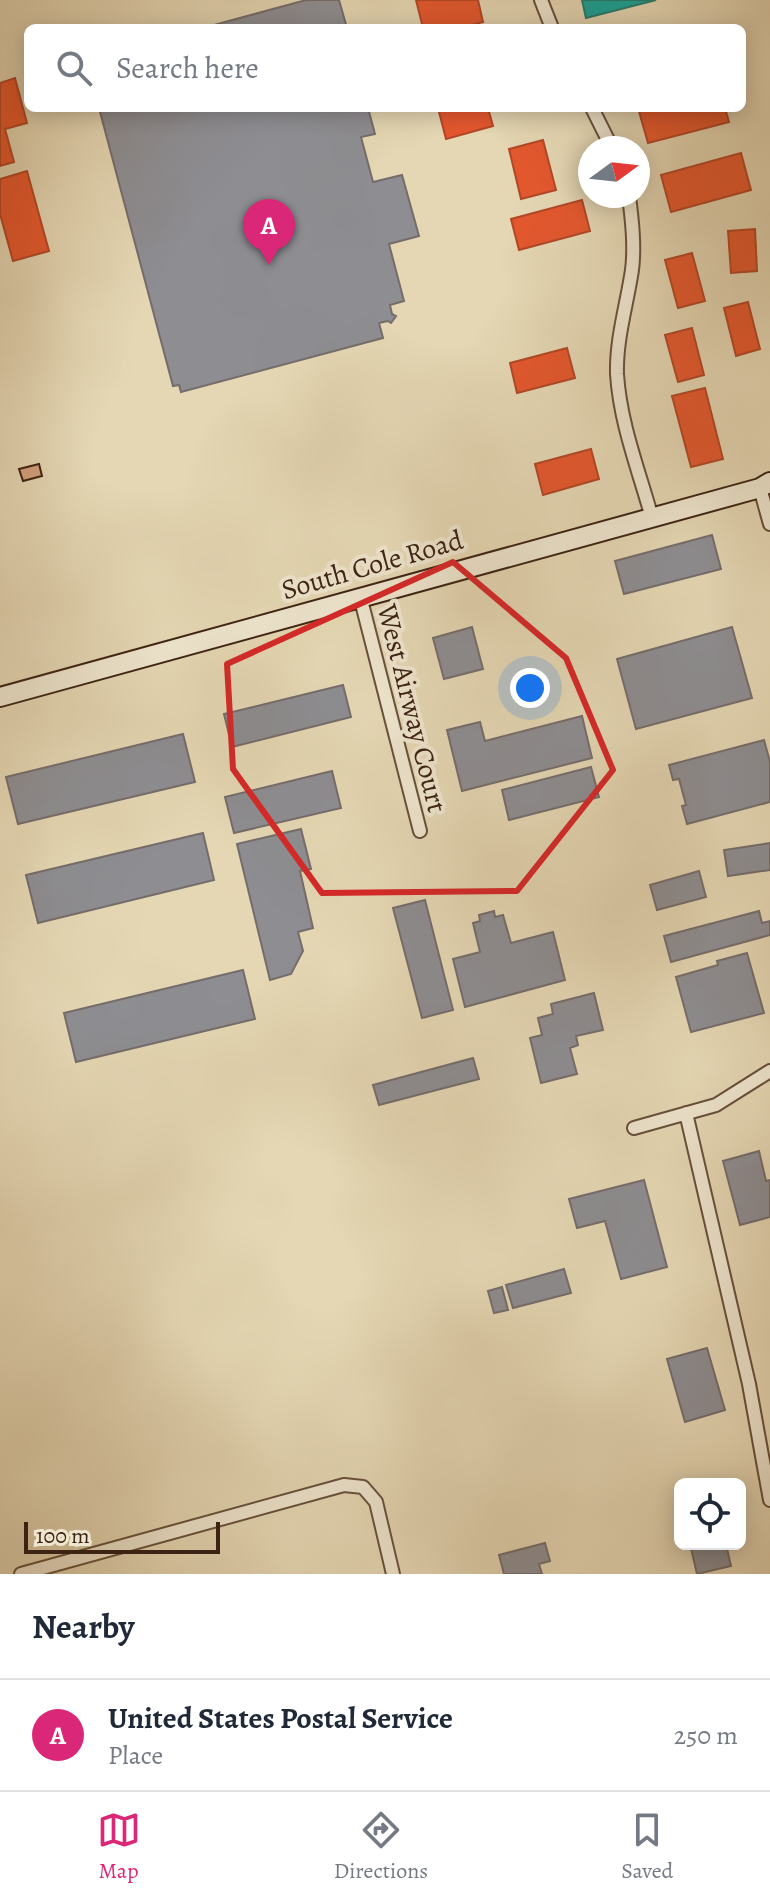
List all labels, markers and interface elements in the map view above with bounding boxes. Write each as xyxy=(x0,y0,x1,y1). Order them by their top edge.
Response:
search box xyxy=(24,24,746,112)
icon: search xyxy=(52,46,96,90)
text: Search here xyxy=(116,48,259,88)
north arrow xyxy=(578,136,650,208)
pin: A xyxy=(243,199,295,265)
street label: South Cole Road xyxy=(277,521,468,609)
street label: West Airway Court xyxy=(368,599,456,816)
your location xyxy=(510,668,550,708)
map controls xyxy=(674,1478,746,1550)
button: locate xyxy=(674,1478,746,1550)
scale bar xyxy=(24,1518,220,1554)
text: 100 m xyxy=(36,1521,90,1551)
text: Nearby xyxy=(32,1603,135,1650)
text: United States Postal Service xyxy=(108,1698,453,1738)
text: A xyxy=(50,1718,66,1753)
text: 250 m xyxy=(674,1718,738,1753)
text: Place xyxy=(108,1738,163,1773)
tab: Map xyxy=(97,1808,141,1886)
tab: Directions xyxy=(334,1808,428,1886)
tab: Saved xyxy=(621,1808,673,1886)

